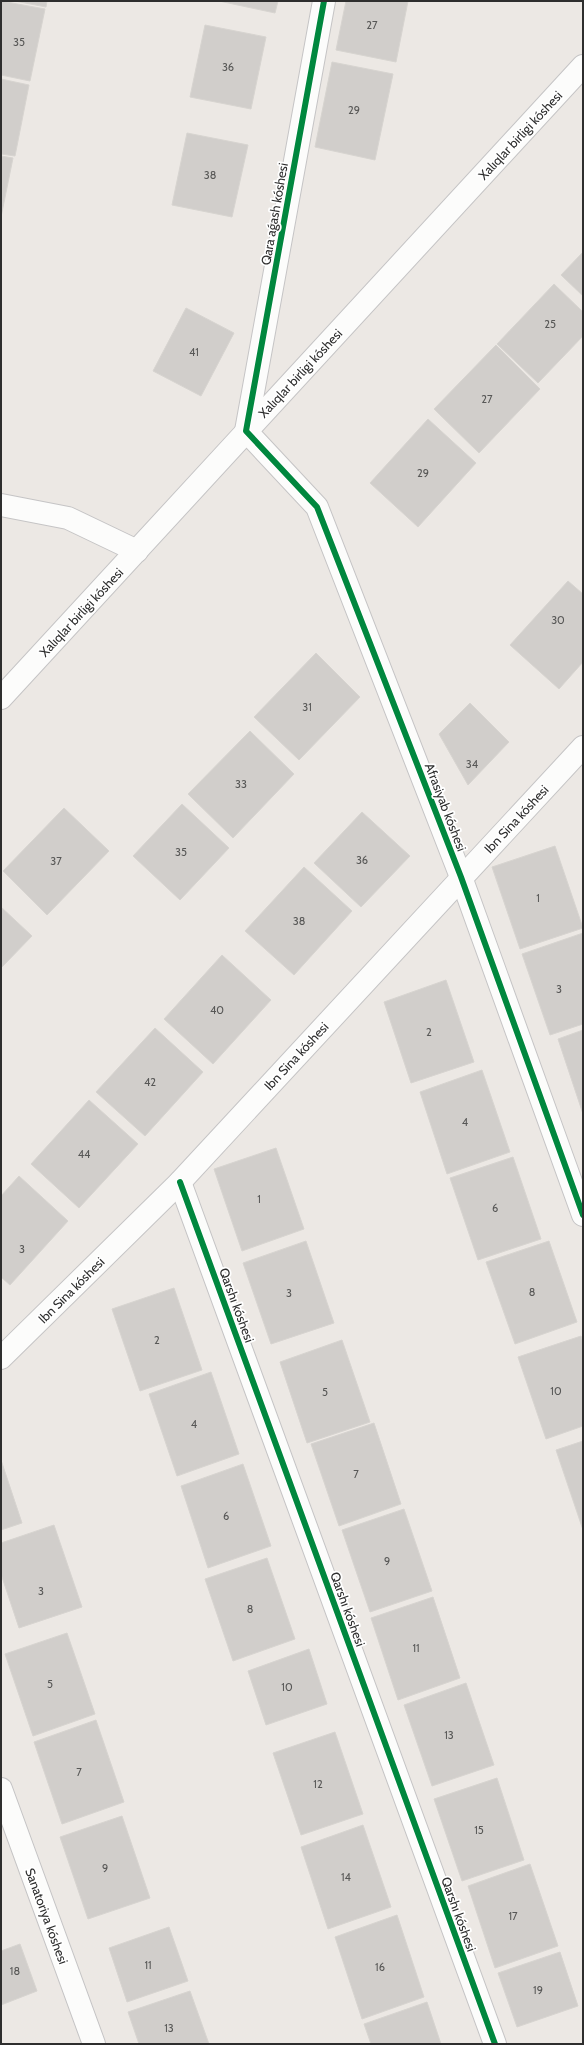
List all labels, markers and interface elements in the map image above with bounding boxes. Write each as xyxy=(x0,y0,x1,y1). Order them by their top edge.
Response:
house number: 27 xyxy=(366,18,378,32)
house number: 35 xyxy=(13,35,25,49)
house number: 36 xyxy=(222,60,234,74)
street label: Xalıqlar birligi kóshesi xyxy=(475,87,565,183)
house number: 29 xyxy=(348,103,360,117)
street label: Qara aǵash kóshesi xyxy=(257,162,291,266)
house number: 38 xyxy=(204,168,216,182)
house number: 25 xyxy=(544,317,556,331)
street label: Xalıqlar birligi kóshesi xyxy=(255,325,345,421)
house number: 41 xyxy=(189,345,199,359)
house number: 27 xyxy=(481,392,493,406)
house number: 29 xyxy=(417,466,429,480)
street label: Xalıqlar birligi kóshesi xyxy=(36,564,126,660)
house number: 30 xyxy=(551,613,565,627)
house number: 31 xyxy=(302,700,312,714)
house number: 34 xyxy=(466,757,479,771)
street label: Afrasiyab kóshesi xyxy=(422,761,470,853)
house number: 33 xyxy=(235,777,247,791)
street label: Ibn Sina kóshesi xyxy=(480,782,552,856)
house number: 35 xyxy=(175,845,187,859)
house number: 36 xyxy=(356,853,368,867)
house number: 37 xyxy=(50,854,62,868)
house number: 1 xyxy=(536,891,540,905)
house number: 38 xyxy=(293,914,305,928)
house number: 3 xyxy=(556,982,562,996)
house number: 40 xyxy=(210,1003,224,1017)
street label: Ibn Sina kóshesi xyxy=(260,1019,332,1093)
house number: 2 xyxy=(426,1025,432,1039)
house number: 42 xyxy=(144,1075,156,1089)
house number: 4 xyxy=(462,1115,469,1129)
house number: 44 xyxy=(78,1147,91,1161)
house number: 1 xyxy=(257,1192,261,1206)
house number: 6 xyxy=(492,1201,498,1215)
house number: 3 xyxy=(19,1242,25,1256)
street label: Ibn Sina kóshesi xyxy=(35,1254,107,1326)
street label: Qarshı kóshesi xyxy=(216,1265,258,1345)
house number: 8 xyxy=(529,1285,535,1299)
house number: 3 xyxy=(286,1286,292,1300)
house number: 2 xyxy=(154,1333,160,1347)
house number: 10 xyxy=(550,1384,562,1398)
house number: 5 xyxy=(322,1385,328,1399)
house number: 4 xyxy=(191,1417,198,1431)
house number: 7 xyxy=(353,1467,359,1481)
house number: 6 xyxy=(223,1509,229,1523)
house number: 9 xyxy=(384,1554,390,1568)
street label: Qarshı kóshesi xyxy=(327,1569,369,1649)
house number: 3 xyxy=(38,1584,44,1598)
house number: 8 xyxy=(247,1602,253,1616)
house number: 11 xyxy=(412,1641,420,1655)
house number: 5 xyxy=(47,1677,53,1691)
house number: 10 xyxy=(281,1680,293,1694)
house number: 13 xyxy=(444,1728,454,1742)
house number: 7 xyxy=(76,1765,82,1779)
house number: 12 xyxy=(313,1777,323,1791)
house number: 15 xyxy=(474,1823,484,1837)
house number: 9 xyxy=(102,1861,108,1875)
street label: Sanatoriya kóshesi xyxy=(22,1866,72,1966)
house number: 14 xyxy=(341,1870,352,1884)
street label: Qarshı kóshesi xyxy=(438,1874,480,1954)
house number: 17 xyxy=(508,1909,518,1923)
house number: 11 xyxy=(144,1958,152,1972)
house number: 16 xyxy=(375,1960,385,1974)
house number: 18 xyxy=(10,1964,20,1978)
house number: 19 xyxy=(533,1983,543,1997)
house number: 13 xyxy=(164,2021,174,2035)

